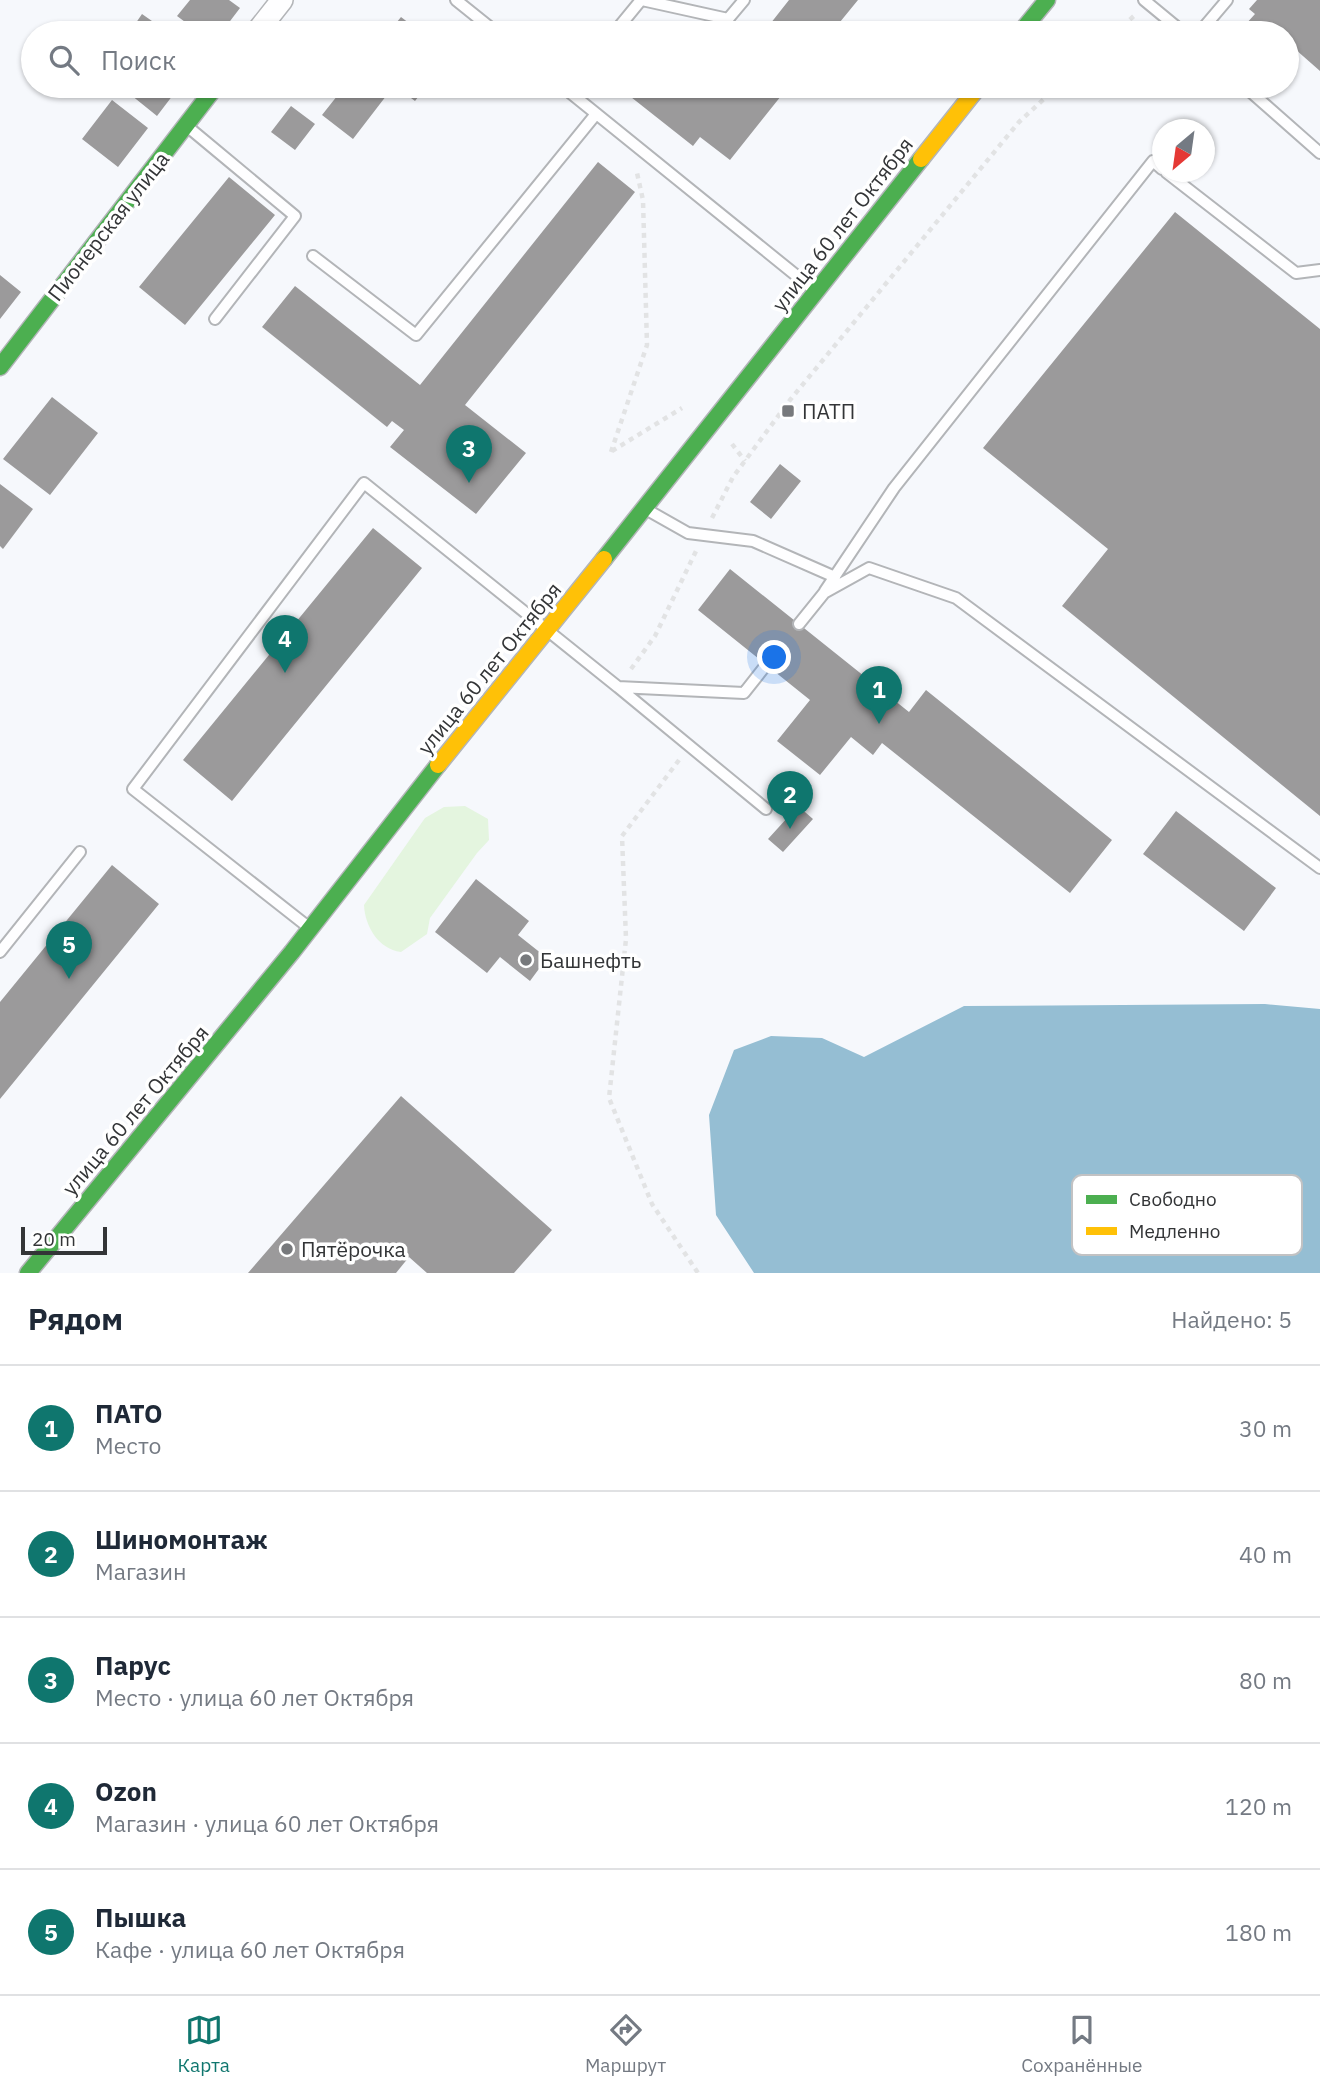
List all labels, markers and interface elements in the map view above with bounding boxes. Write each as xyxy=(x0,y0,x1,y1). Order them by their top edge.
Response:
search box xyxy=(21,21,1299,98)
icon: search xyxy=(45,41,83,79)
text: Поиск xyxy=(101,43,176,77)
north arrow xyxy=(1152,119,1215,182)
street label: улица 60 лет Октября xyxy=(765,131,919,317)
street label: Пионерская улица xyxy=(41,146,175,306)
place label: ПАТП xyxy=(802,397,855,425)
marker: ПАТП xyxy=(780,403,796,419)
pin: 3 xyxy=(446,425,492,483)
street label: улица 60 лет Октября xyxy=(411,576,567,760)
pin: 4 xyxy=(262,615,308,673)
your location xyxy=(757,640,791,674)
pin: 1 xyxy=(856,666,902,724)
pin: 2 xyxy=(767,771,813,829)
pin: 5 xyxy=(46,921,92,979)
place label: Башнефть xyxy=(540,946,642,974)
marker: Башнефть xyxy=(518,952,534,968)
street label: улица 60 лет Октября xyxy=(56,1019,214,1201)
legend xyxy=(1072,1175,1302,1255)
text: Свободно xyxy=(1129,1187,1217,1211)
text: Медленно xyxy=(1129,1219,1220,1243)
scale bar xyxy=(21,1224,107,1256)
text: 20 m xyxy=(32,1227,76,1251)
place label: Пятёрочка xyxy=(301,1235,406,1263)
marker: Пятёрочка xyxy=(279,1241,295,1257)
text: Рядом xyxy=(28,1299,123,1338)
text: Найдено: 5 xyxy=(1171,1304,1292,1334)
text: ПАТО xyxy=(95,1396,163,1430)
text: 1 xyxy=(44,1413,58,1443)
text: 30 m xyxy=(1239,1413,1292,1443)
text: Место xyxy=(95,1430,161,1460)
text: Шиномонтаж xyxy=(95,1522,268,1556)
text: 2 xyxy=(44,1539,58,1569)
text: 40 m xyxy=(1239,1539,1292,1569)
text: Магазин xyxy=(95,1556,186,1586)
text: Парус xyxy=(95,1648,171,1682)
text: 3 xyxy=(44,1665,58,1695)
text: 80 m xyxy=(1239,1665,1292,1695)
text: Место · улица 60 лет Октября xyxy=(95,1682,414,1712)
text: Ozon xyxy=(95,1774,157,1808)
text: 4 xyxy=(44,1791,58,1821)
text: 120 m xyxy=(1225,1791,1292,1821)
text: Магазин · улица 60 лет Октября xyxy=(95,1808,439,1838)
text: Пышка xyxy=(95,1900,186,1934)
text: 5 xyxy=(44,1917,58,1947)
text: 180 m xyxy=(1225,1917,1292,1947)
text: Кафе · улица 60 лет Октября xyxy=(95,1934,405,1964)
tab: Карта xyxy=(178,2011,230,2077)
tab: Маршрут xyxy=(585,2011,666,2077)
tab: Сохранённые xyxy=(1021,2011,1142,2077)

